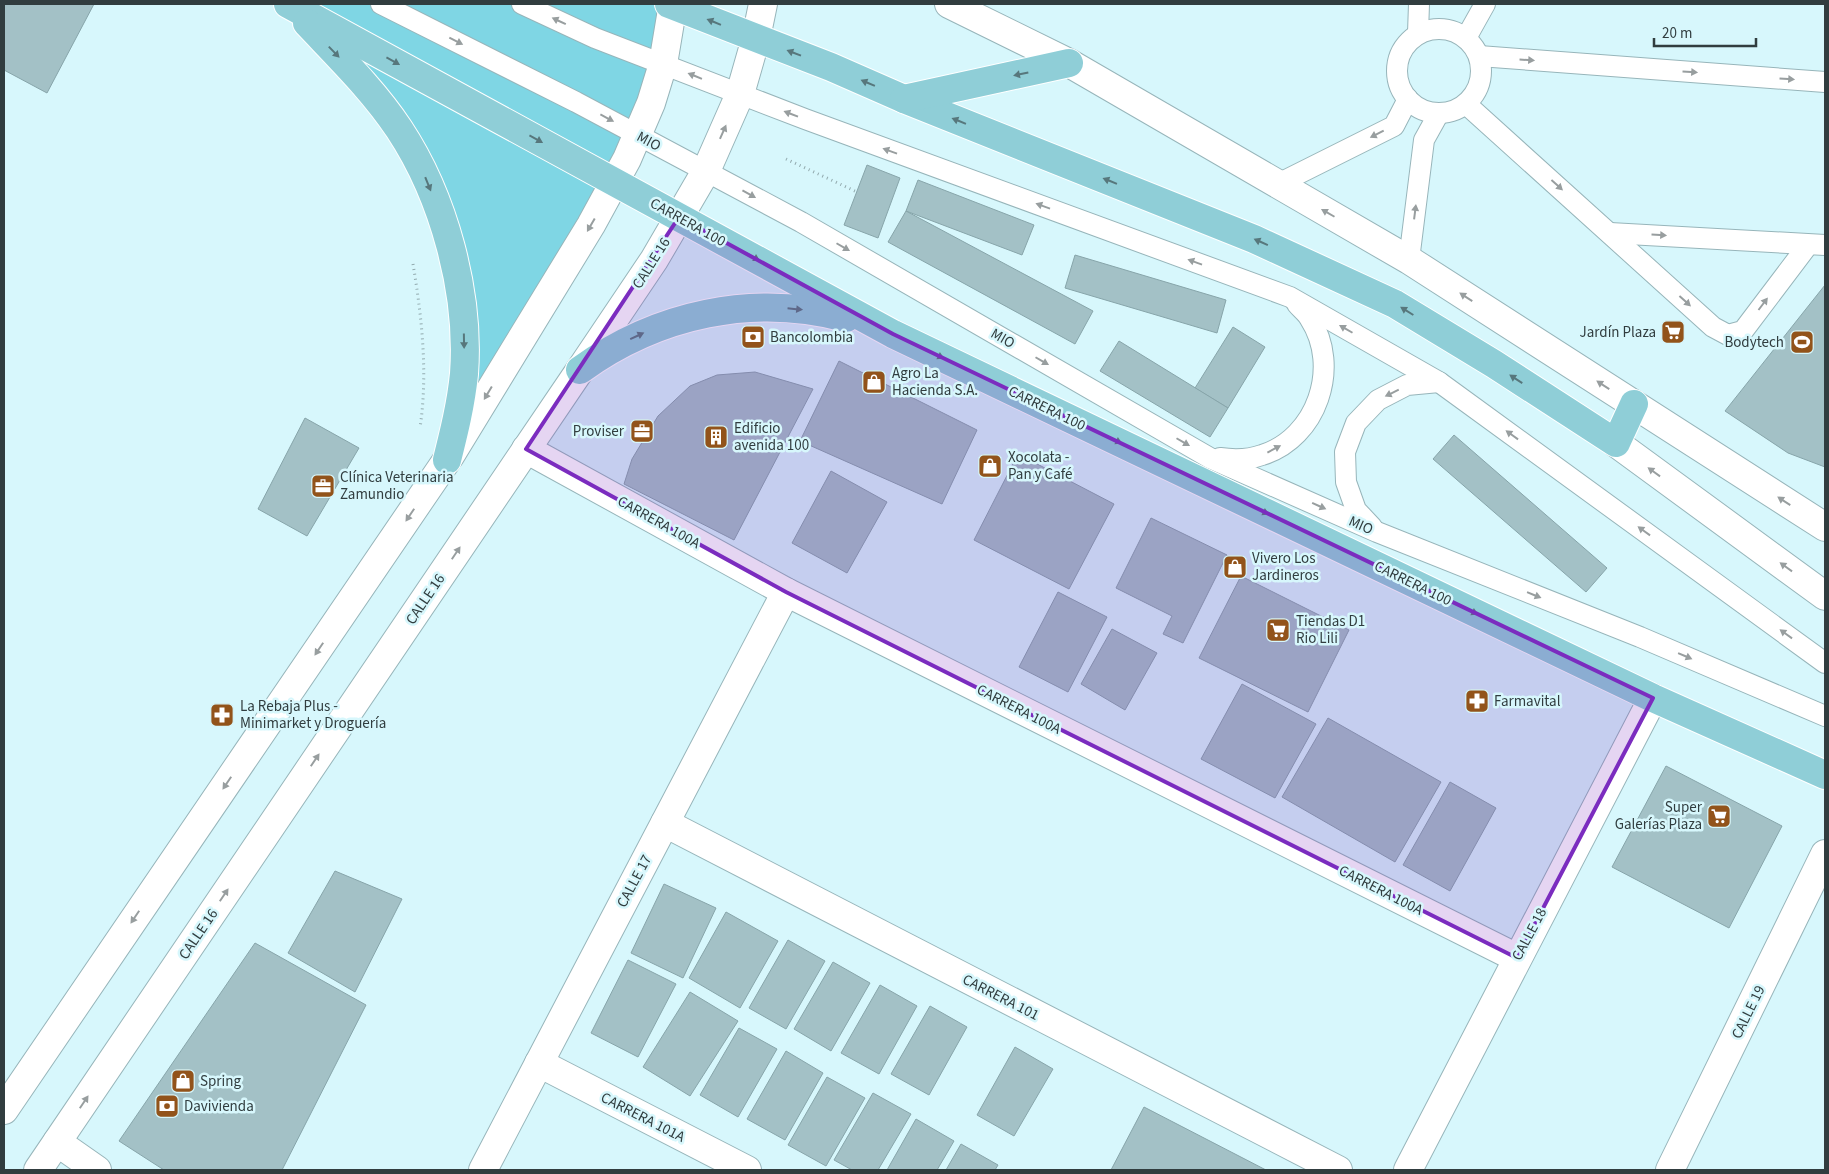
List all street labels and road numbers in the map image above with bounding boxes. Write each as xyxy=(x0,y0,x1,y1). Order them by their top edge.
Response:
street label: MIO xyxy=(633,126,665,157)
street label: CARRERA 100 xyxy=(646,193,729,252)
street label: CALLE 16 xyxy=(627,233,675,293)
street label: MIO xyxy=(987,323,1019,354)
street label: CARRERA 100 xyxy=(1005,381,1089,436)
street label: CARRERA 100A xyxy=(614,491,705,554)
street label: MIO xyxy=(1345,511,1376,540)
street label: CARRERA 100 xyxy=(1371,556,1455,611)
street label: CALLE 16 xyxy=(401,570,450,629)
street label: CARRERA 100A xyxy=(973,679,1065,740)
street label: CALLE 17 xyxy=(612,851,657,911)
street label: CARRERA 100A xyxy=(1335,860,1427,921)
street label: CALLE 18 xyxy=(1507,904,1552,964)
street label: CALLE 16 xyxy=(174,905,223,964)
street label: CARRERA 101 xyxy=(959,969,1043,1026)
street label: CALLE 19 xyxy=(1726,982,1770,1042)
street label: CARRERA 101A xyxy=(597,1087,689,1148)

